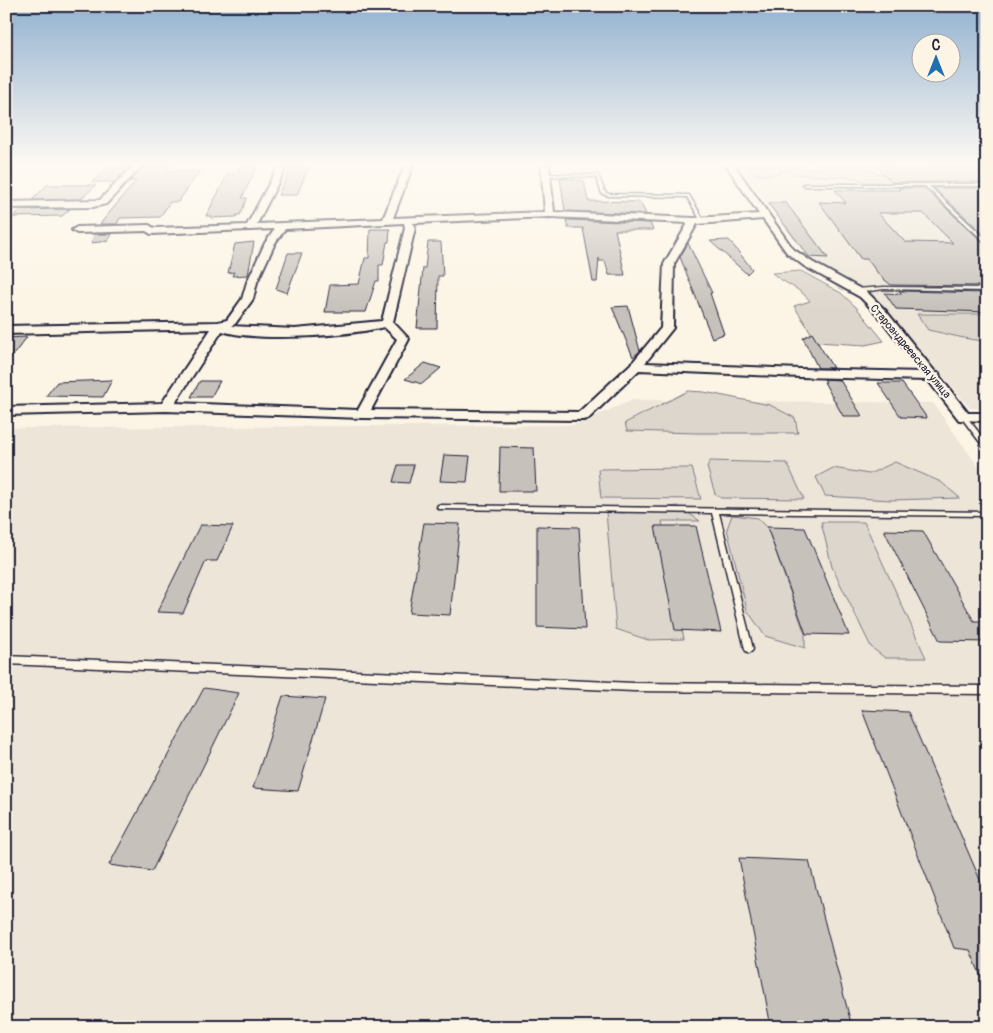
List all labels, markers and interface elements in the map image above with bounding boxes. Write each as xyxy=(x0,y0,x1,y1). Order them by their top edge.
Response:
north arrow xyxy=(910,32,960,82)
text: С xyxy=(932,37,941,54)
street label: Староандреевская улица xyxy=(868,302,954,401)

